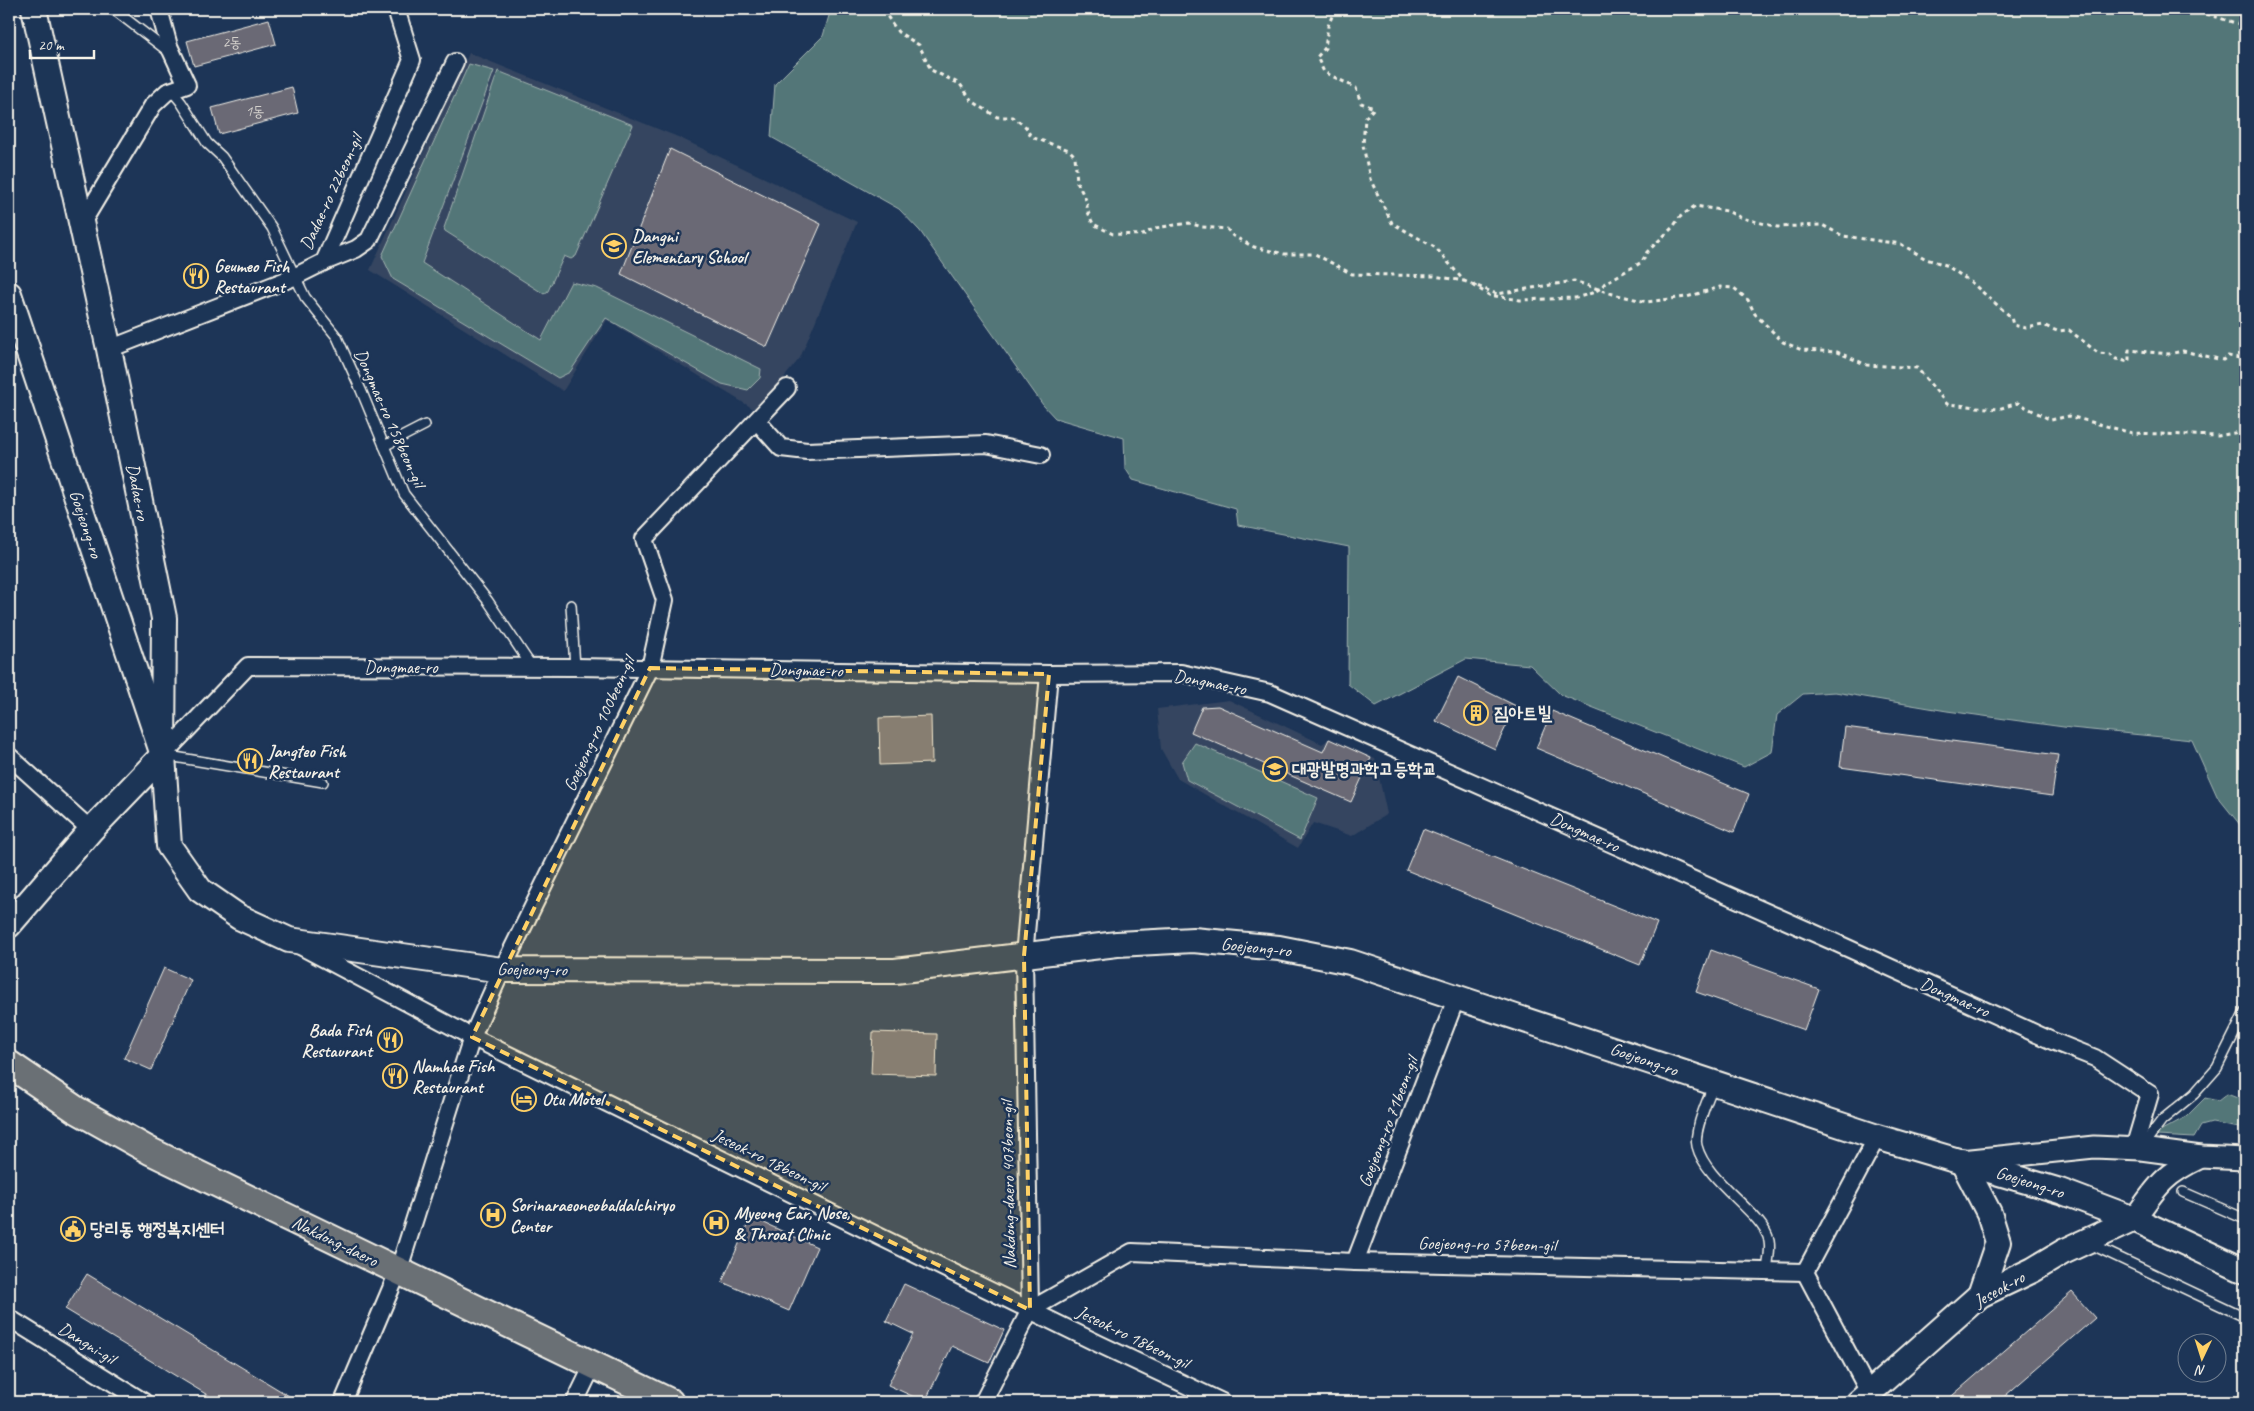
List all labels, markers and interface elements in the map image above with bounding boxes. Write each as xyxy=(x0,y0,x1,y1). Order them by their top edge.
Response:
scale bar xyxy=(30,28,94,60)
house number: 2동 xyxy=(223,33,241,52)
text: 20 m xyxy=(38,36,65,55)
house number: 1동 xyxy=(246,102,264,121)
street label: Dadae-ro 22beon-gil xyxy=(295,128,369,253)
place label: Dangni Elementary School xyxy=(632,225,750,268)
school or university icon: Dangni Elementary School xyxy=(601,233,627,259)
place label: Geumeo Fish Restaurant xyxy=(214,255,290,298)
restaurant icon: Geumeo Fish Restaurant xyxy=(183,263,209,289)
street label: Dongmae-ro 158beon-gil xyxy=(350,346,432,493)
street label: Dadae-ro xyxy=(122,462,155,524)
street label: Goejeong-ro xyxy=(65,487,108,562)
street label: Goejeong-ro 100beon-gil xyxy=(558,651,641,795)
street label: Dongmae-ro xyxy=(364,656,439,678)
street label: Dongmae-ro xyxy=(769,658,844,682)
street label: Dongmae-ro xyxy=(1172,664,1250,700)
building icon: 짐아트빌 xyxy=(1463,700,1489,726)
place label: 짐아트빌 xyxy=(1494,702,1552,724)
place label: Jangteo Fish Restaurant xyxy=(266,740,347,783)
restaurant icon: Jangteo Fish Restaurant xyxy=(237,748,263,774)
school or university icon: 대광발명과학고등학교 xyxy=(1262,756,1288,782)
place label: 대광발명과학고등학교 xyxy=(1292,758,1437,780)
street label: Dongmae-ro xyxy=(1547,807,1624,858)
street label: Goejeong-ro xyxy=(1220,932,1294,962)
street label: Goejeong-ro xyxy=(497,957,569,981)
street label: Dongmae-ro xyxy=(1917,972,1994,1023)
place label: Bada Fish Restaurant xyxy=(301,1019,374,1062)
restaurant icon: Bada Fish Restaurant xyxy=(377,1027,403,1053)
street label: Goejeong-ro xyxy=(1607,1037,1682,1081)
street label: Goejeong-ro 71beon-gil xyxy=(1353,1051,1424,1190)
place label: Namhae Fish Restaurant xyxy=(412,1055,496,1098)
restaurant icon: Namhae Fish Restaurant xyxy=(382,1063,408,1089)
hotel icon: Otu Motel xyxy=(511,1086,537,1112)
place label: Otu Motel xyxy=(542,1088,607,1110)
street label: Nakdong-daero 407beon-gil xyxy=(995,1098,1020,1269)
street label: Jeseok-ro 18beon-gil xyxy=(708,1123,831,1198)
street label: Goejeong-ro xyxy=(1993,1161,2068,1204)
place label: Sorinaraeoneobaldalchiryo Center xyxy=(510,1194,676,1237)
hospital icon: Sorinaraeoneobaldalchiryo Center xyxy=(480,1202,506,1228)
place label: Myeong Ear, Nose, & Throat Clinic xyxy=(734,1202,850,1245)
hospital icon: Myeong Ear, Nose, & Throat Clinic xyxy=(703,1210,729,1236)
street label: Nakdong-daero xyxy=(289,1211,383,1272)
public building icon: 당리동 행정복지센터 xyxy=(60,1216,86,1242)
place label: 당리동 행정복지센터 xyxy=(90,1218,225,1240)
street label: Goejeong-ro 57beon-gil xyxy=(1418,1232,1559,1256)
street label: Jeseok-ro xyxy=(1969,1265,2030,1312)
street label: Jeseok-ro 18beon-gil xyxy=(1072,1300,1195,1375)
street label: Dangni-gil xyxy=(54,1317,122,1371)
north arrow xyxy=(2176,1334,2226,1384)
text: N xyxy=(2194,1362,2206,1379)

